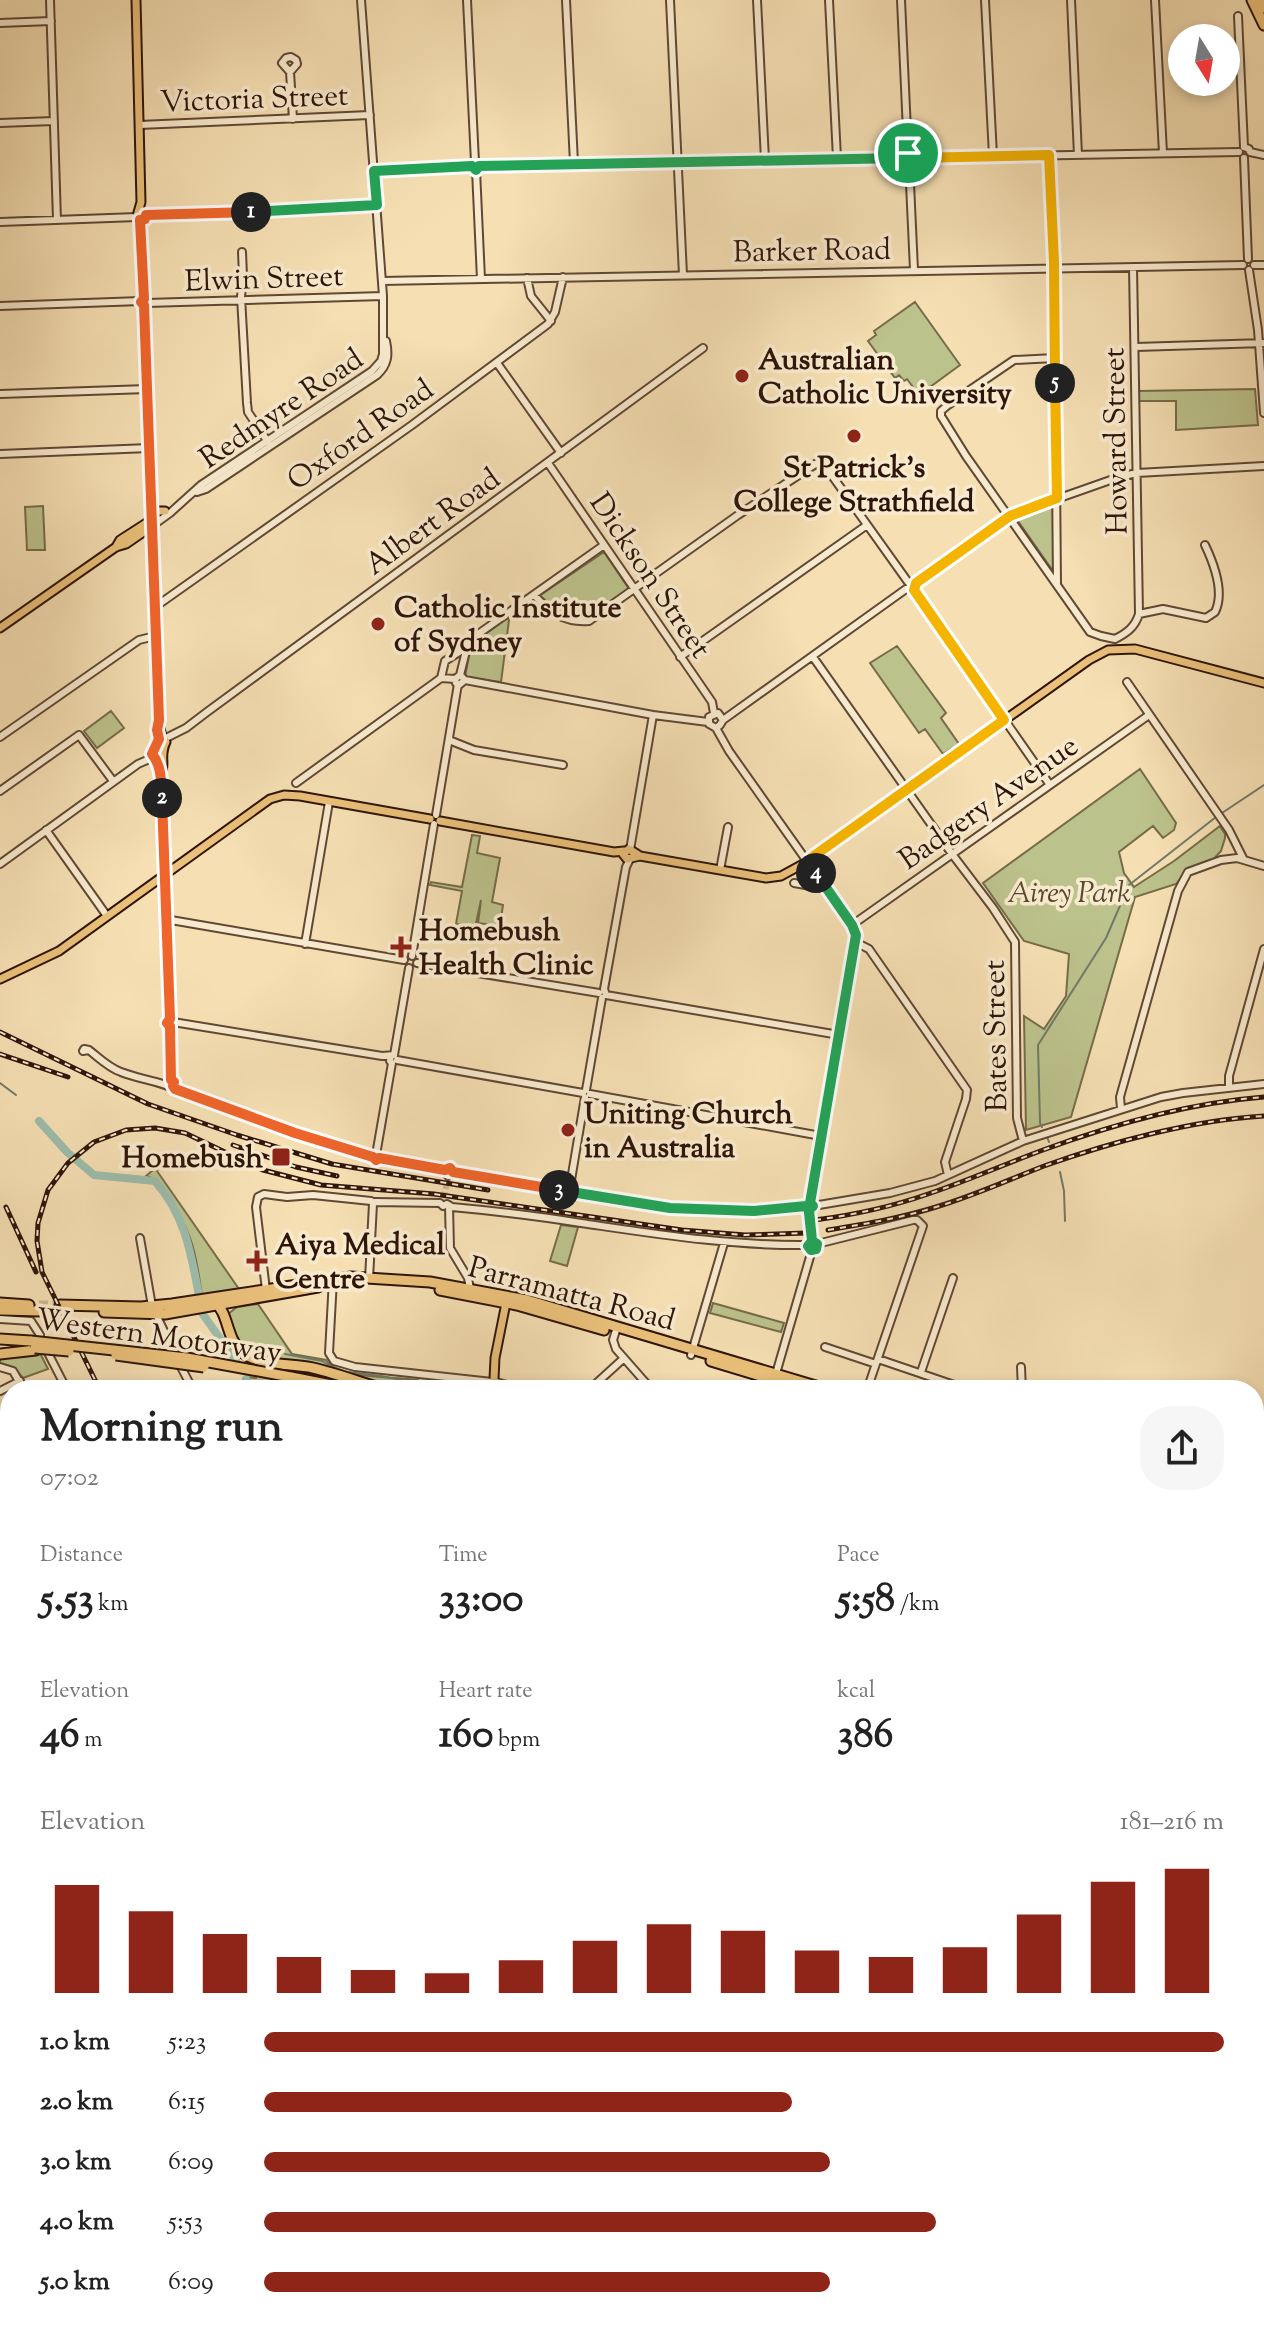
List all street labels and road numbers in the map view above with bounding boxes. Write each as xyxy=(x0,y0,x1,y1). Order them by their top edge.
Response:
street label: Victoria Street xyxy=(159,76,349,125)
street label: Barker Road xyxy=(733,230,892,275)
street label: Elwin Street xyxy=(184,256,344,305)
street label: Redmyre Road xyxy=(192,339,373,481)
street label: Howard Street xyxy=(1094,347,1141,535)
street label: Oxford Road xyxy=(279,370,443,502)
street label: Albert Road xyxy=(357,459,510,587)
street label: Dickson Street xyxy=(578,485,720,668)
street label: Badgery Avenue xyxy=(891,726,1088,882)
street label: Bates Street xyxy=(975,959,1020,1112)
street label: Parramatta Road xyxy=(463,1247,680,1344)
street label: Western Motorway xyxy=(33,1299,284,1376)

